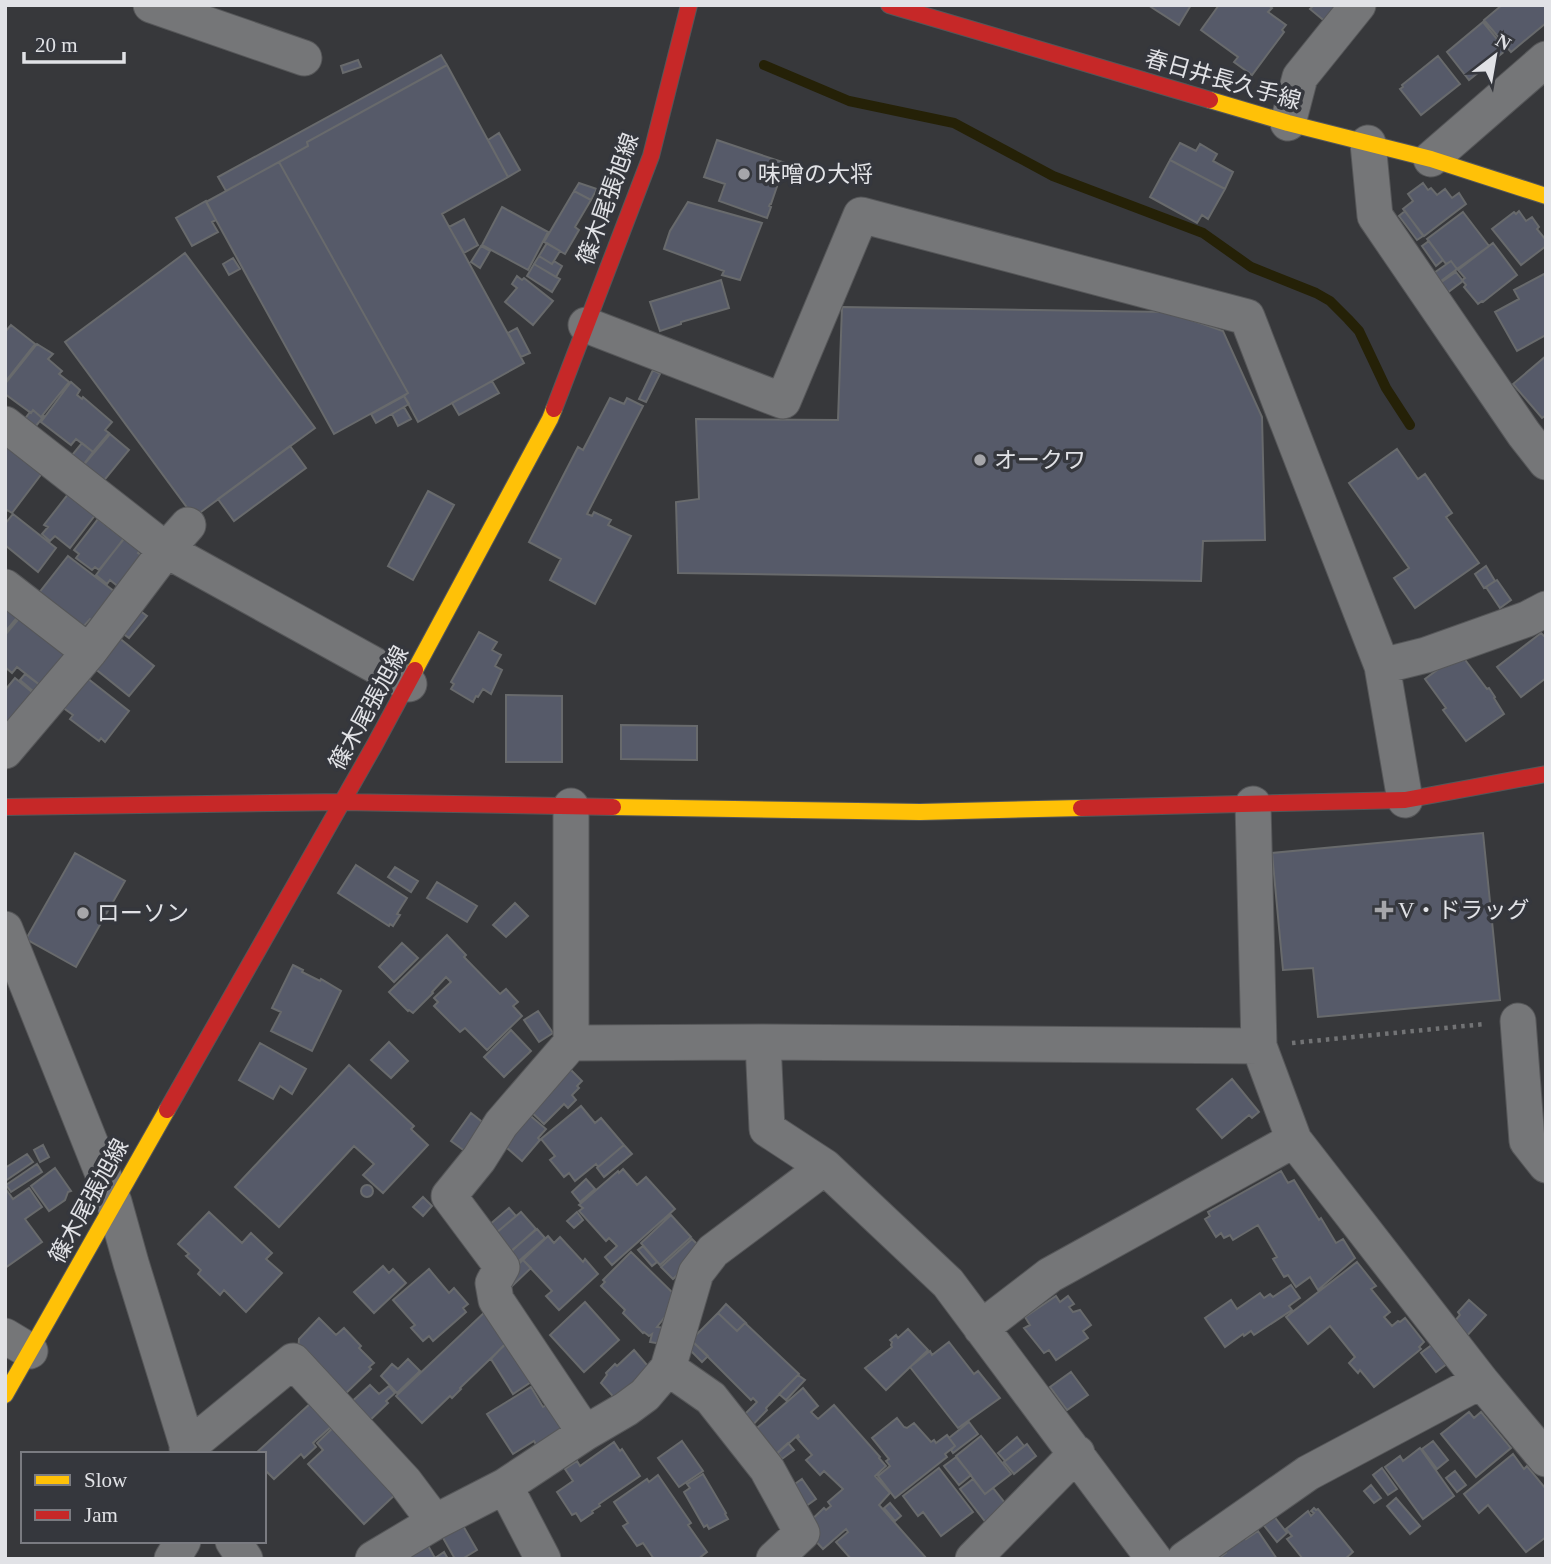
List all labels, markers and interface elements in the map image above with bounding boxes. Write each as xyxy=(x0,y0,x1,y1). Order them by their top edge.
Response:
scale bar xyxy=(24,21,124,65)
north arrow xyxy=(1460,21,1530,91)
text: N xyxy=(1492,29,1515,55)
text: 20 m xyxy=(35,33,78,57)
street label: 春日井長久手線 xyxy=(1142,46,1304,114)
street label: 篠木尾張旭線 xyxy=(573,130,643,268)
place label: 味噌の大将 xyxy=(758,162,873,187)
marker: 味噌の大将 xyxy=(736,166,752,182)
place label: オークワ xyxy=(994,448,1086,473)
marker: オークワ xyxy=(972,452,988,468)
street label: 篠木尾張旭線 xyxy=(325,642,413,774)
place label: V・ドラッグ xyxy=(1398,898,1530,923)
place label: ローソン xyxy=(97,901,189,926)
marker: V・ドラッグ xyxy=(1376,902,1392,918)
marker: ローソン xyxy=(75,905,91,921)
street label: 篠木尾張旭線 xyxy=(45,1135,133,1267)
legend xyxy=(21,1452,266,1543)
text: Slow xyxy=(84,1468,128,1492)
text: Jam xyxy=(84,1503,118,1527)

